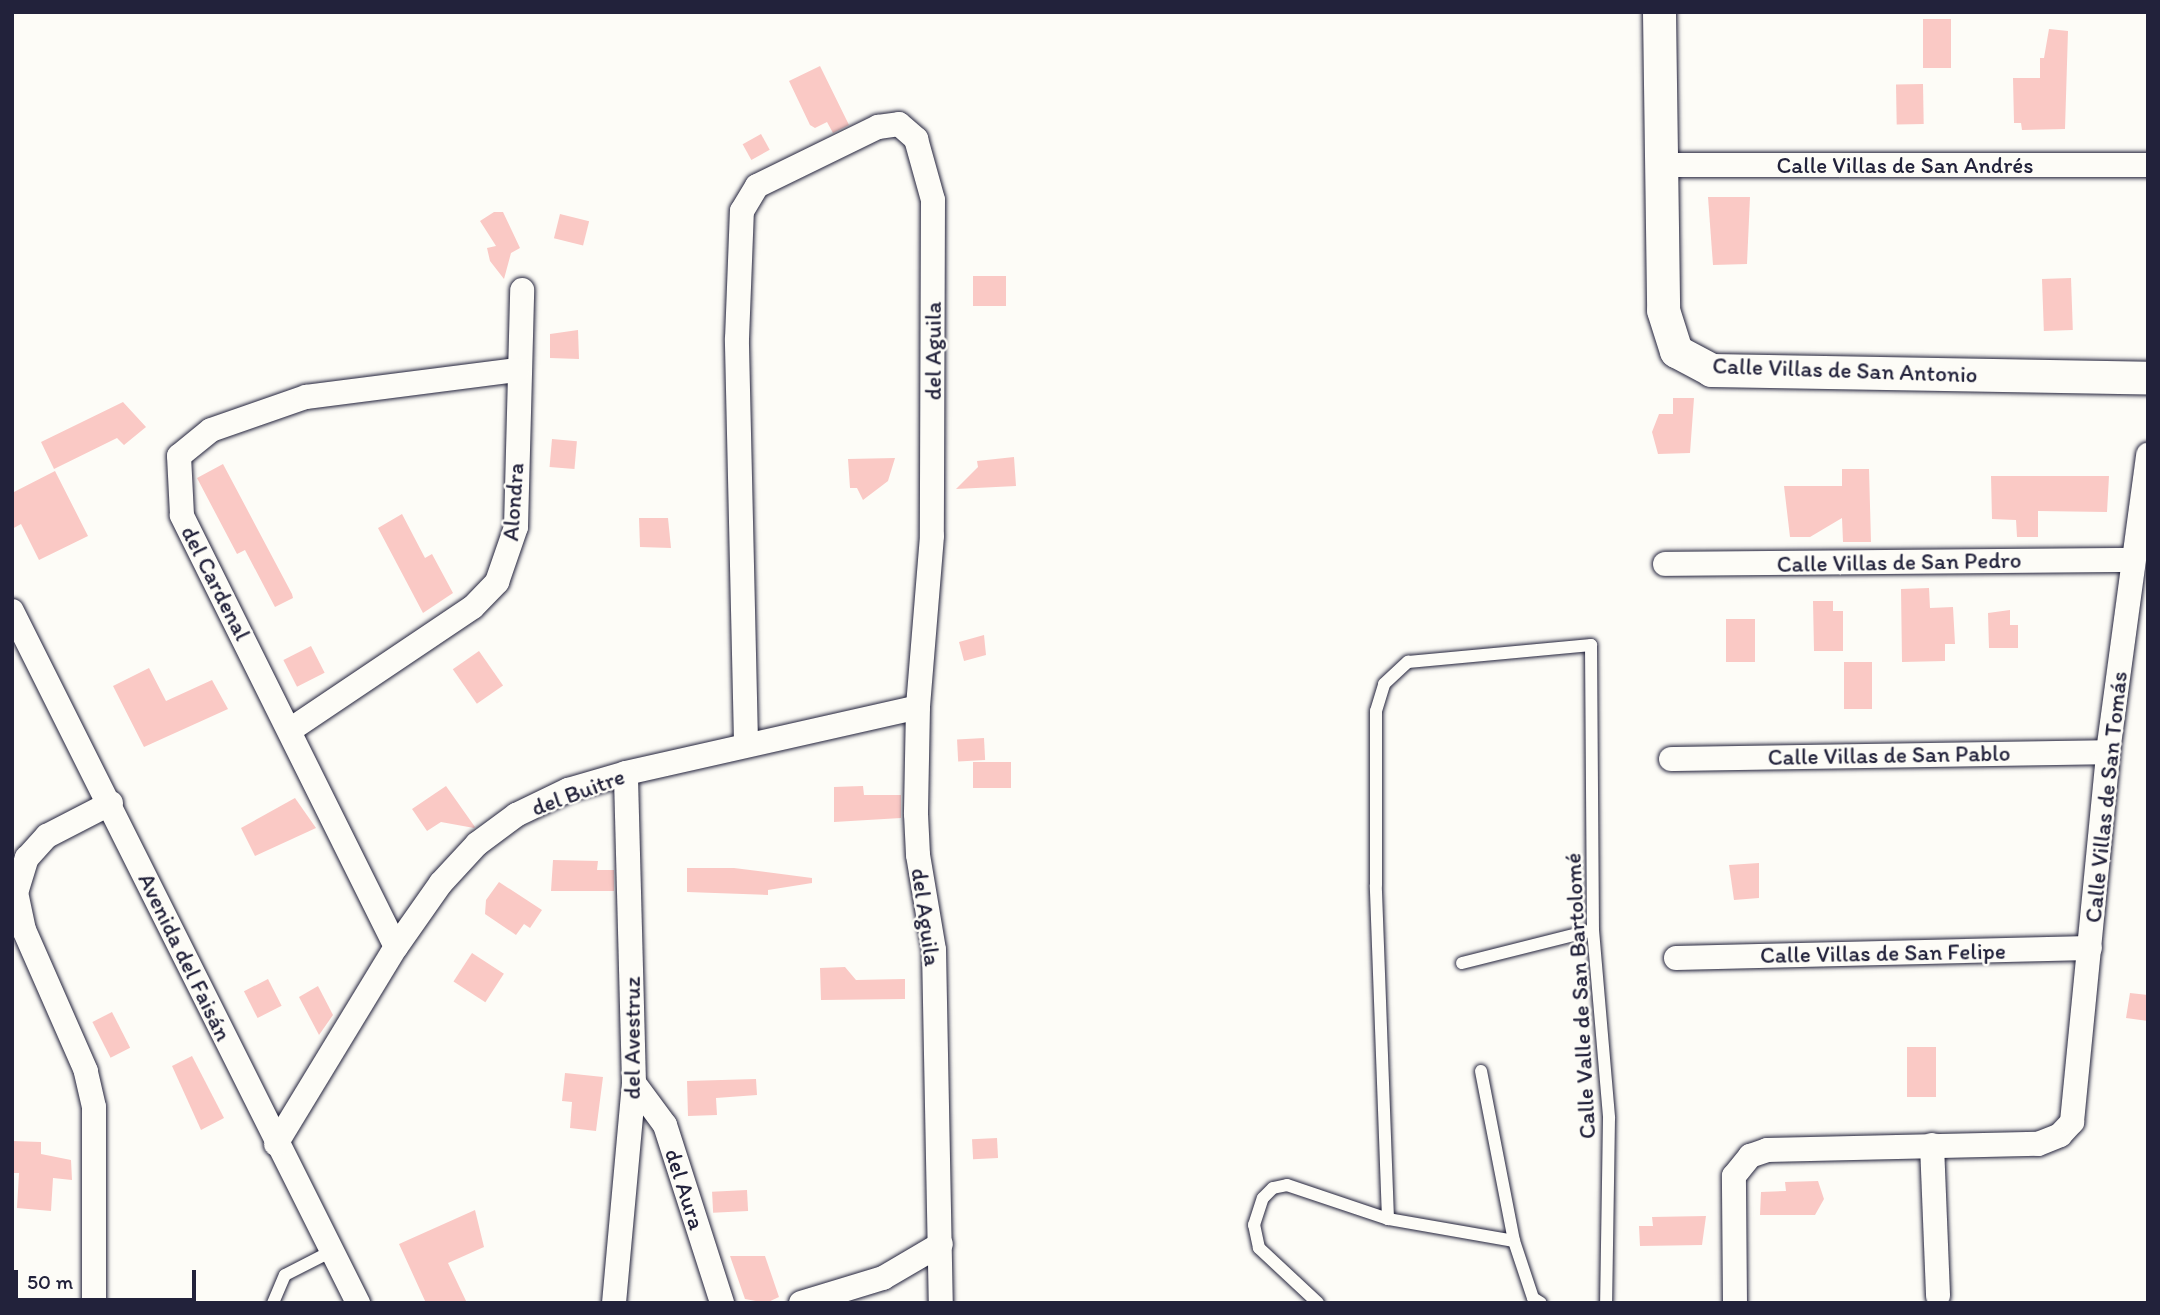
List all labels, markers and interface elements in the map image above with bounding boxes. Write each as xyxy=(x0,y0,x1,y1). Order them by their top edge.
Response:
street label: Calle Villas de San Andrés xyxy=(1776,151,2034,179)
street label: del Aguila xyxy=(919,302,947,400)
street label: Calle Villas de San Antonio xyxy=(1712,352,1978,388)
street label: Alondra xyxy=(497,462,529,542)
street label: del Cardenal xyxy=(175,521,257,645)
street label: Calle Villas de San Pedro xyxy=(1777,546,2021,578)
street label: Calle Villas de San Tomás xyxy=(2079,671,2133,923)
street label: Calle Villas de San Pablo xyxy=(1768,739,2010,771)
street label: del Buitre xyxy=(528,762,628,822)
street label: Calle Valle de San Bartolomé xyxy=(1559,852,1601,1140)
street label: del Aguila xyxy=(905,866,947,968)
street label: Avenida del Faisán xyxy=(133,869,237,1045)
street label: Calle Villas de San Felipe xyxy=(1761,937,2005,969)
street label: del Avestruz xyxy=(618,977,646,1099)
street label: del Aura xyxy=(659,1145,711,1233)
scale bar xyxy=(18,1256,200,1300)
text: 50 m xyxy=(27,1269,73,1294)

